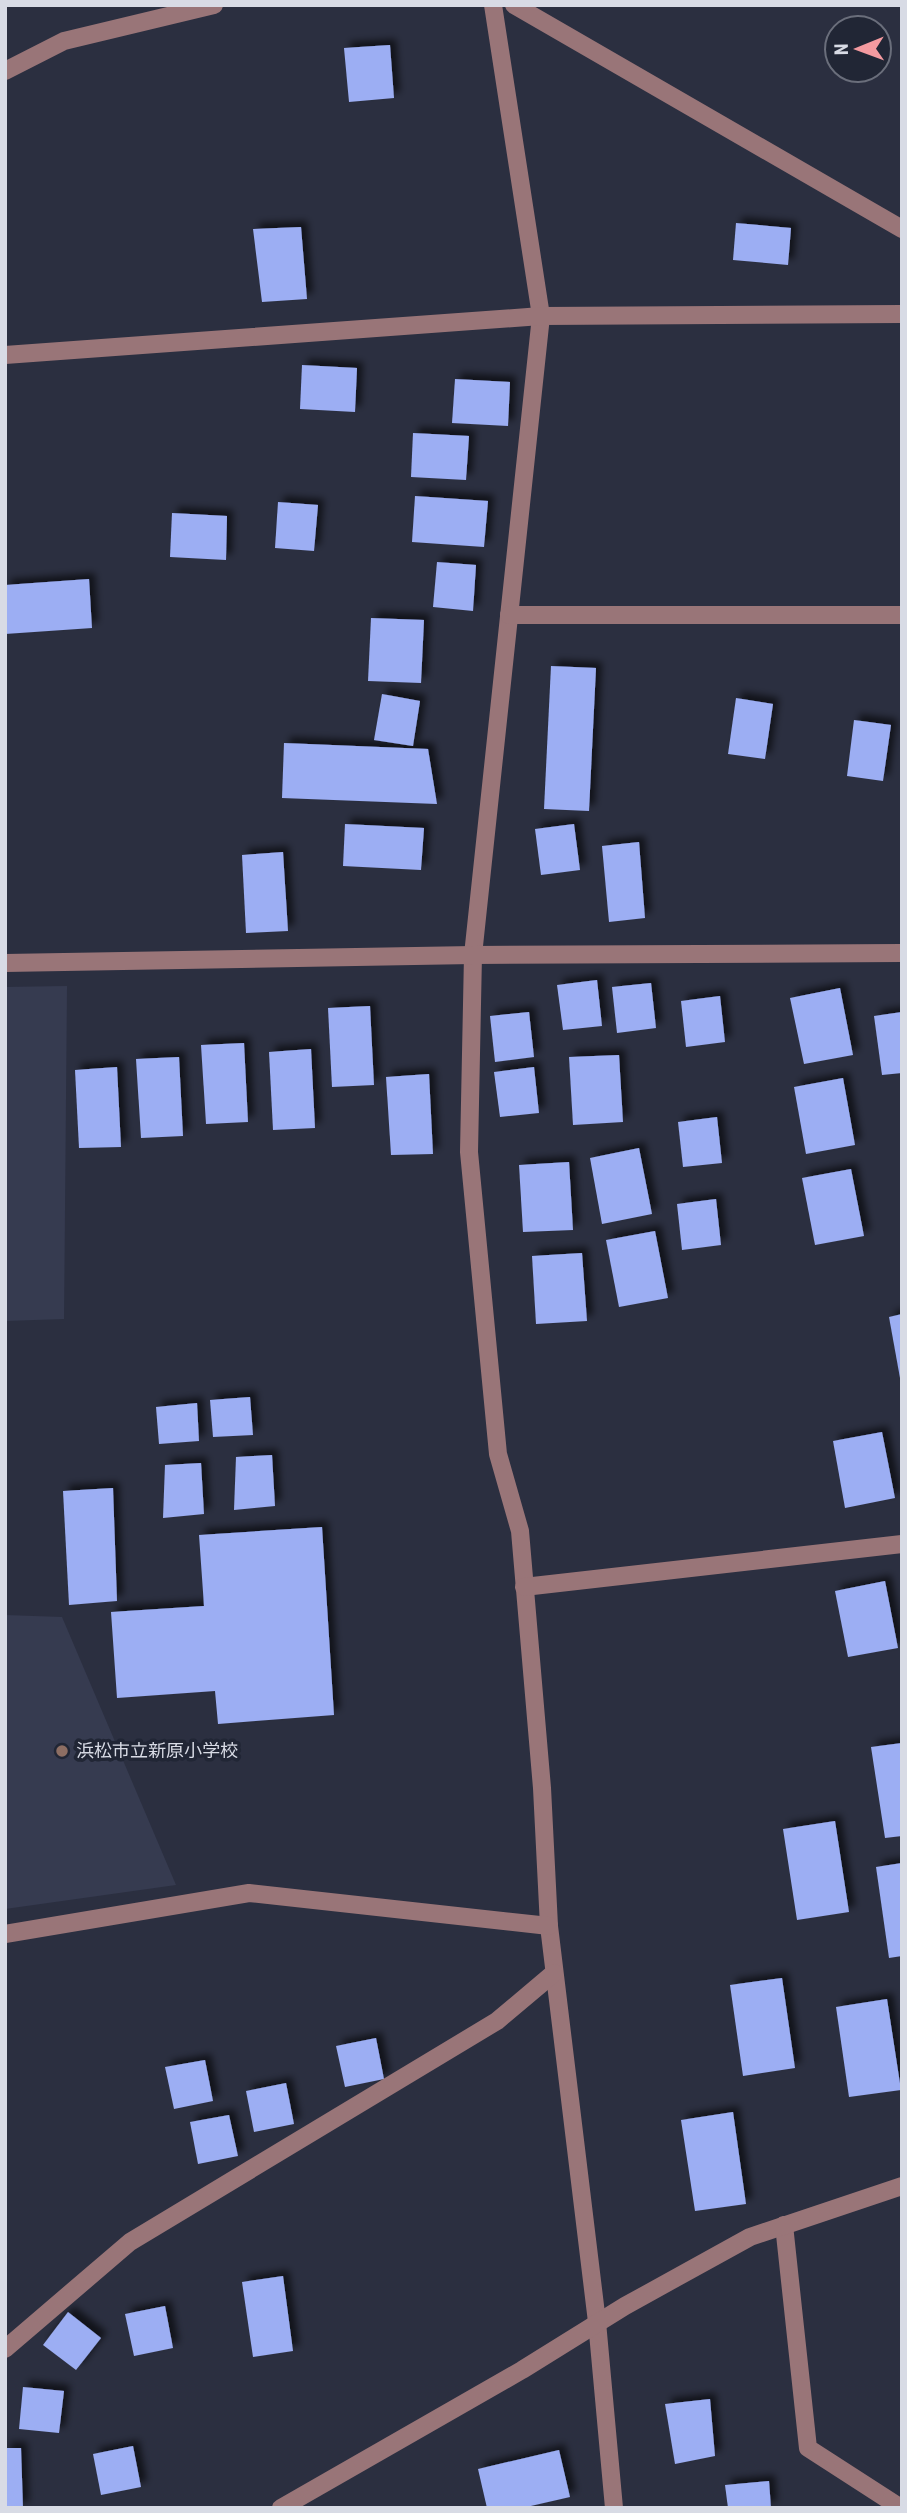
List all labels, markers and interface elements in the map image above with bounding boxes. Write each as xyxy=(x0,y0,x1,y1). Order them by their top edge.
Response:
north arrow xyxy=(823,14,893,84)
text: N xyxy=(830,43,853,55)
place label: 浜松市立新原小学校 xyxy=(76,1740,238,1761)
marker: 浜松市立新原小学校 xyxy=(54,1743,70,1759)

